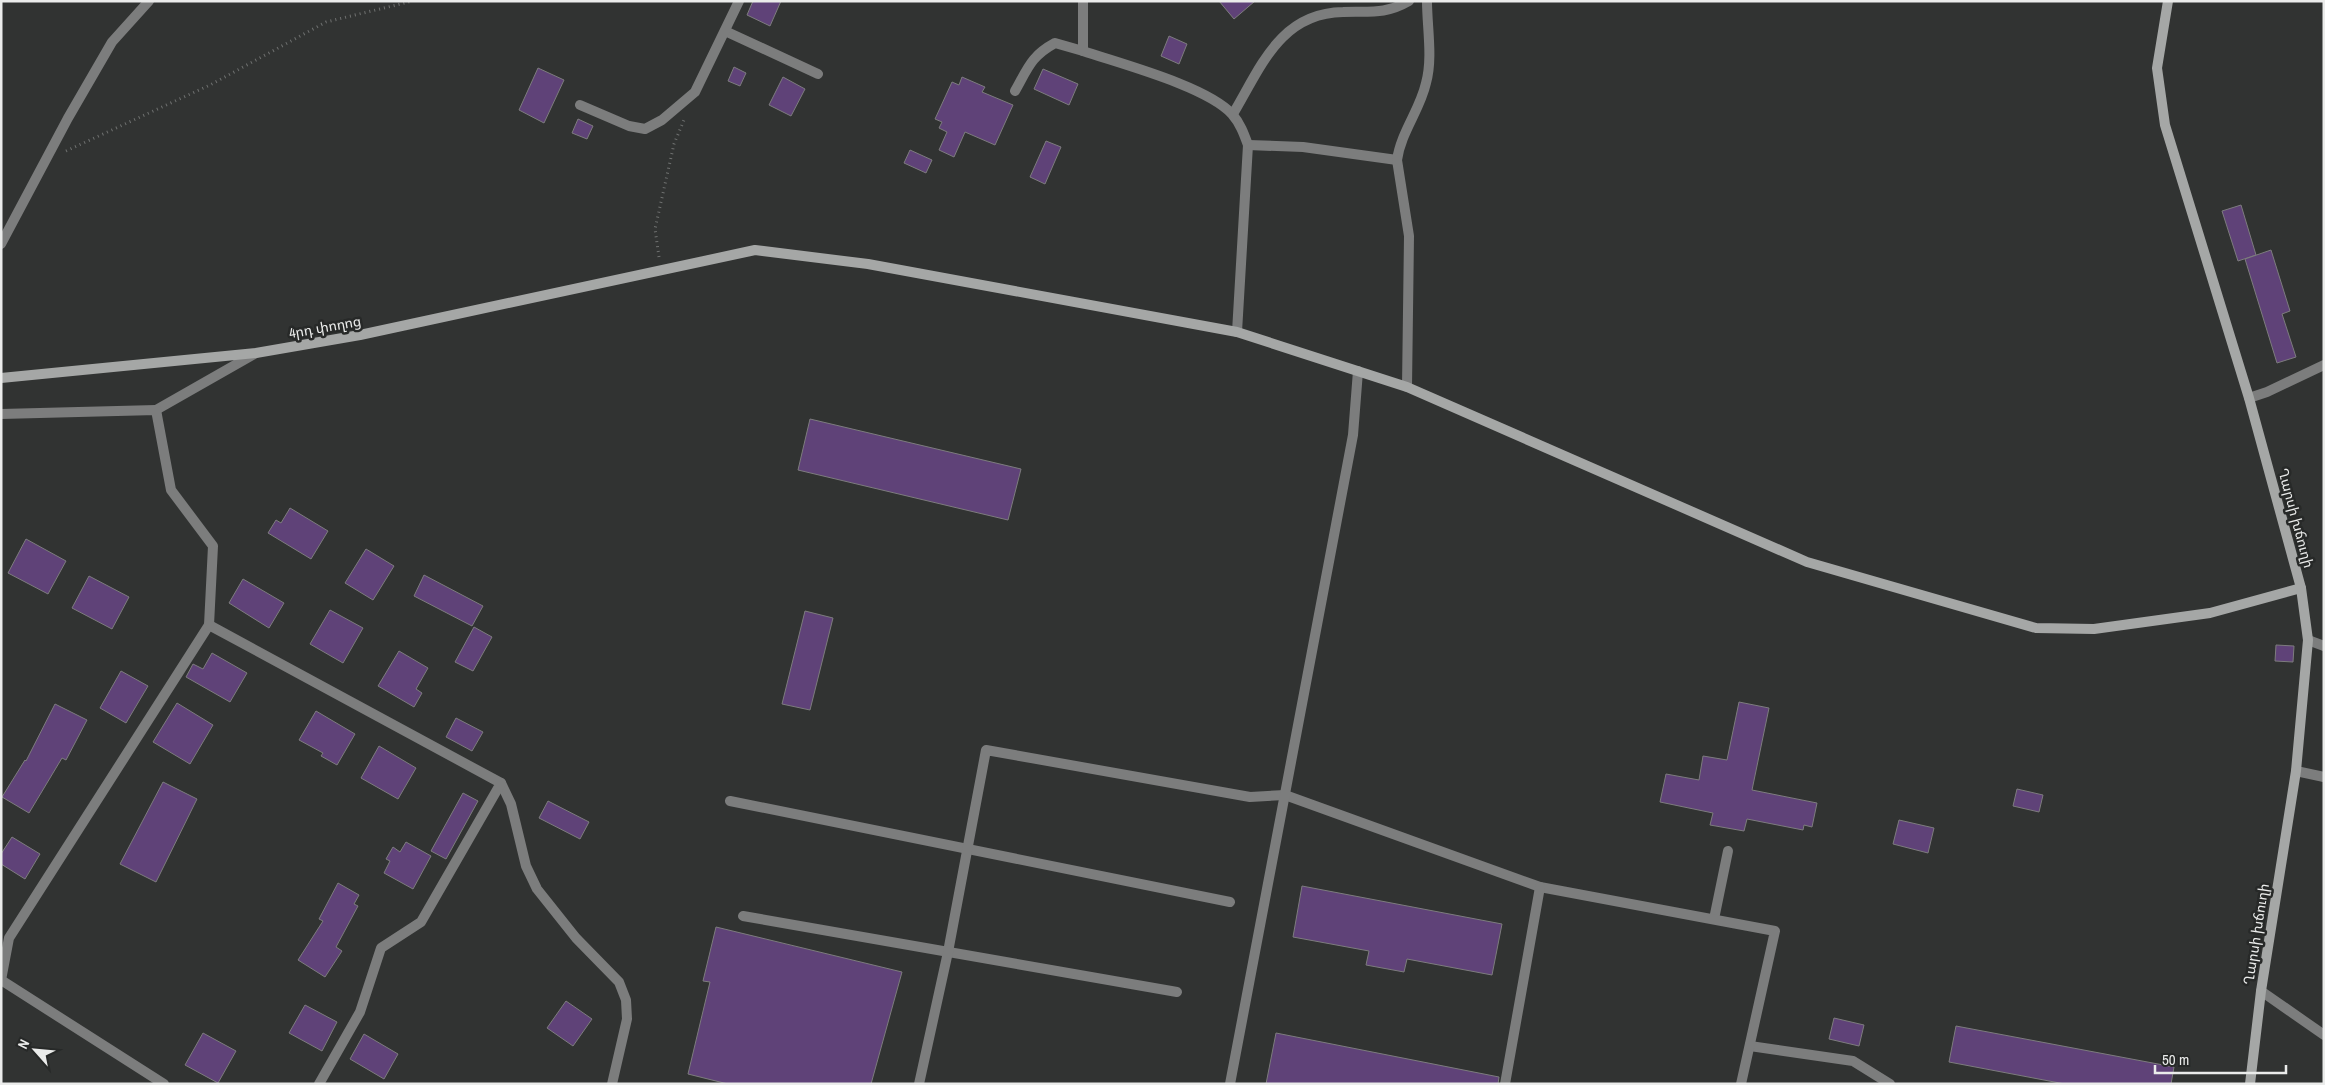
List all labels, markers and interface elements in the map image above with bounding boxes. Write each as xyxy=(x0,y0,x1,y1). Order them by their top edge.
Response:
street label: 4րդ փողոց xyxy=(287,312,363,342)
street label: Ղարսի խճուղի xyxy=(2274,466,2318,570)
street label: Ղարսի խճուղի xyxy=(2239,882,2273,986)
north arrow xyxy=(10,1025,60,1075)
text: N xyxy=(14,1036,33,1052)
scale bar xyxy=(2155,1042,2286,1074)
text: 50 m xyxy=(2162,1049,2189,1070)

